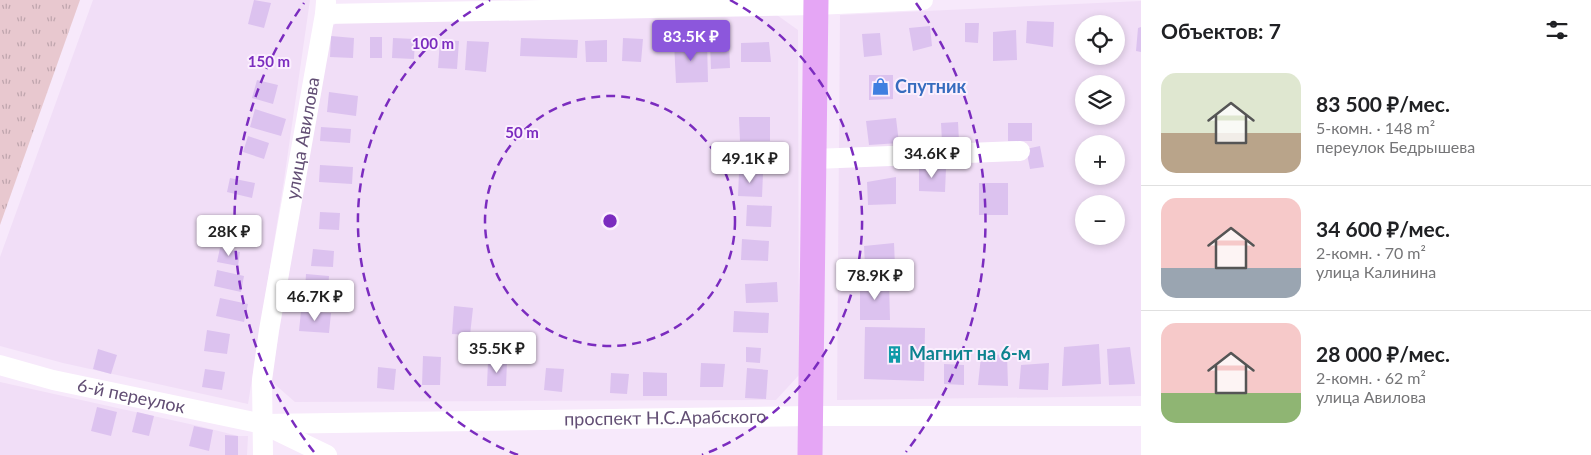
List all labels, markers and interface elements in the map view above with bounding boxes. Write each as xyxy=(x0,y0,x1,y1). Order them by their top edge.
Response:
map controls xyxy=(1075,15,1125,245)
button: locate xyxy=(1075,15,1125,65)
icon: filters xyxy=(1543,16,1571,44)
text: Объектов: 7 xyxy=(1161,18,1281,43)
pin: 83.5K ₽ xyxy=(645,20,737,62)
text: 83.5K ₽ xyxy=(663,26,719,45)
text: 100 m xyxy=(412,34,454,52)
text: 150 m xyxy=(248,52,290,70)
street label: улица Авилова xyxy=(280,75,324,201)
place label: Спутник xyxy=(895,75,967,97)
button: layers xyxy=(1075,75,1125,125)
shop icon: Спутник xyxy=(871,77,891,97)
text: 83 500 ₽/мес. xyxy=(1316,91,1450,116)
icon: home xyxy=(1201,93,1261,153)
text: 5-комн. · 148 m² xyxy=(1316,118,1435,137)
text: 50 m xyxy=(505,123,539,141)
button: + xyxy=(1075,135,1125,185)
pin: 34.6K ₽ xyxy=(886,136,978,179)
text: переулок Бедрышева xyxy=(1316,137,1475,156)
pin: 49.1K ₽ xyxy=(704,142,796,184)
text: 34.6K ₽ xyxy=(904,143,960,162)
text: 49.1K ₽ xyxy=(722,148,778,167)
button: − xyxy=(1075,195,1125,245)
centre of rings xyxy=(601,212,619,230)
pin: 28K ₽ xyxy=(194,214,264,257)
text: 34 600 ₽/мес. xyxy=(1316,216,1450,241)
icon: home xyxy=(1201,218,1261,278)
text: 28K ₽ xyxy=(208,221,250,240)
text: 2-комн. · 70 m² xyxy=(1316,243,1426,262)
pin: 78.9K ₽ xyxy=(829,258,921,301)
text: улица Калинина xyxy=(1316,262,1436,281)
text: 78.9K ₽ xyxy=(847,265,903,284)
pin: 46.7K ₽ xyxy=(269,280,361,322)
text: 46.7K ₽ xyxy=(287,286,343,305)
pin: 35.5K ₽ xyxy=(451,332,543,374)
text: 35.5K ₽ xyxy=(469,338,525,357)
text: 28 000 ₽/мес. xyxy=(1316,341,1450,366)
place label: Магнит на 6-м xyxy=(909,342,1031,364)
icon: home xyxy=(1201,343,1261,403)
building icon: Магнит на 6-м xyxy=(885,344,905,364)
text: 2-комн. · 62 m² xyxy=(1316,368,1426,387)
street label: 6-й переулок xyxy=(75,373,188,418)
text: улица Авилова xyxy=(1316,387,1426,406)
street label: проспект Н.С.Арабского xyxy=(564,405,767,430)

